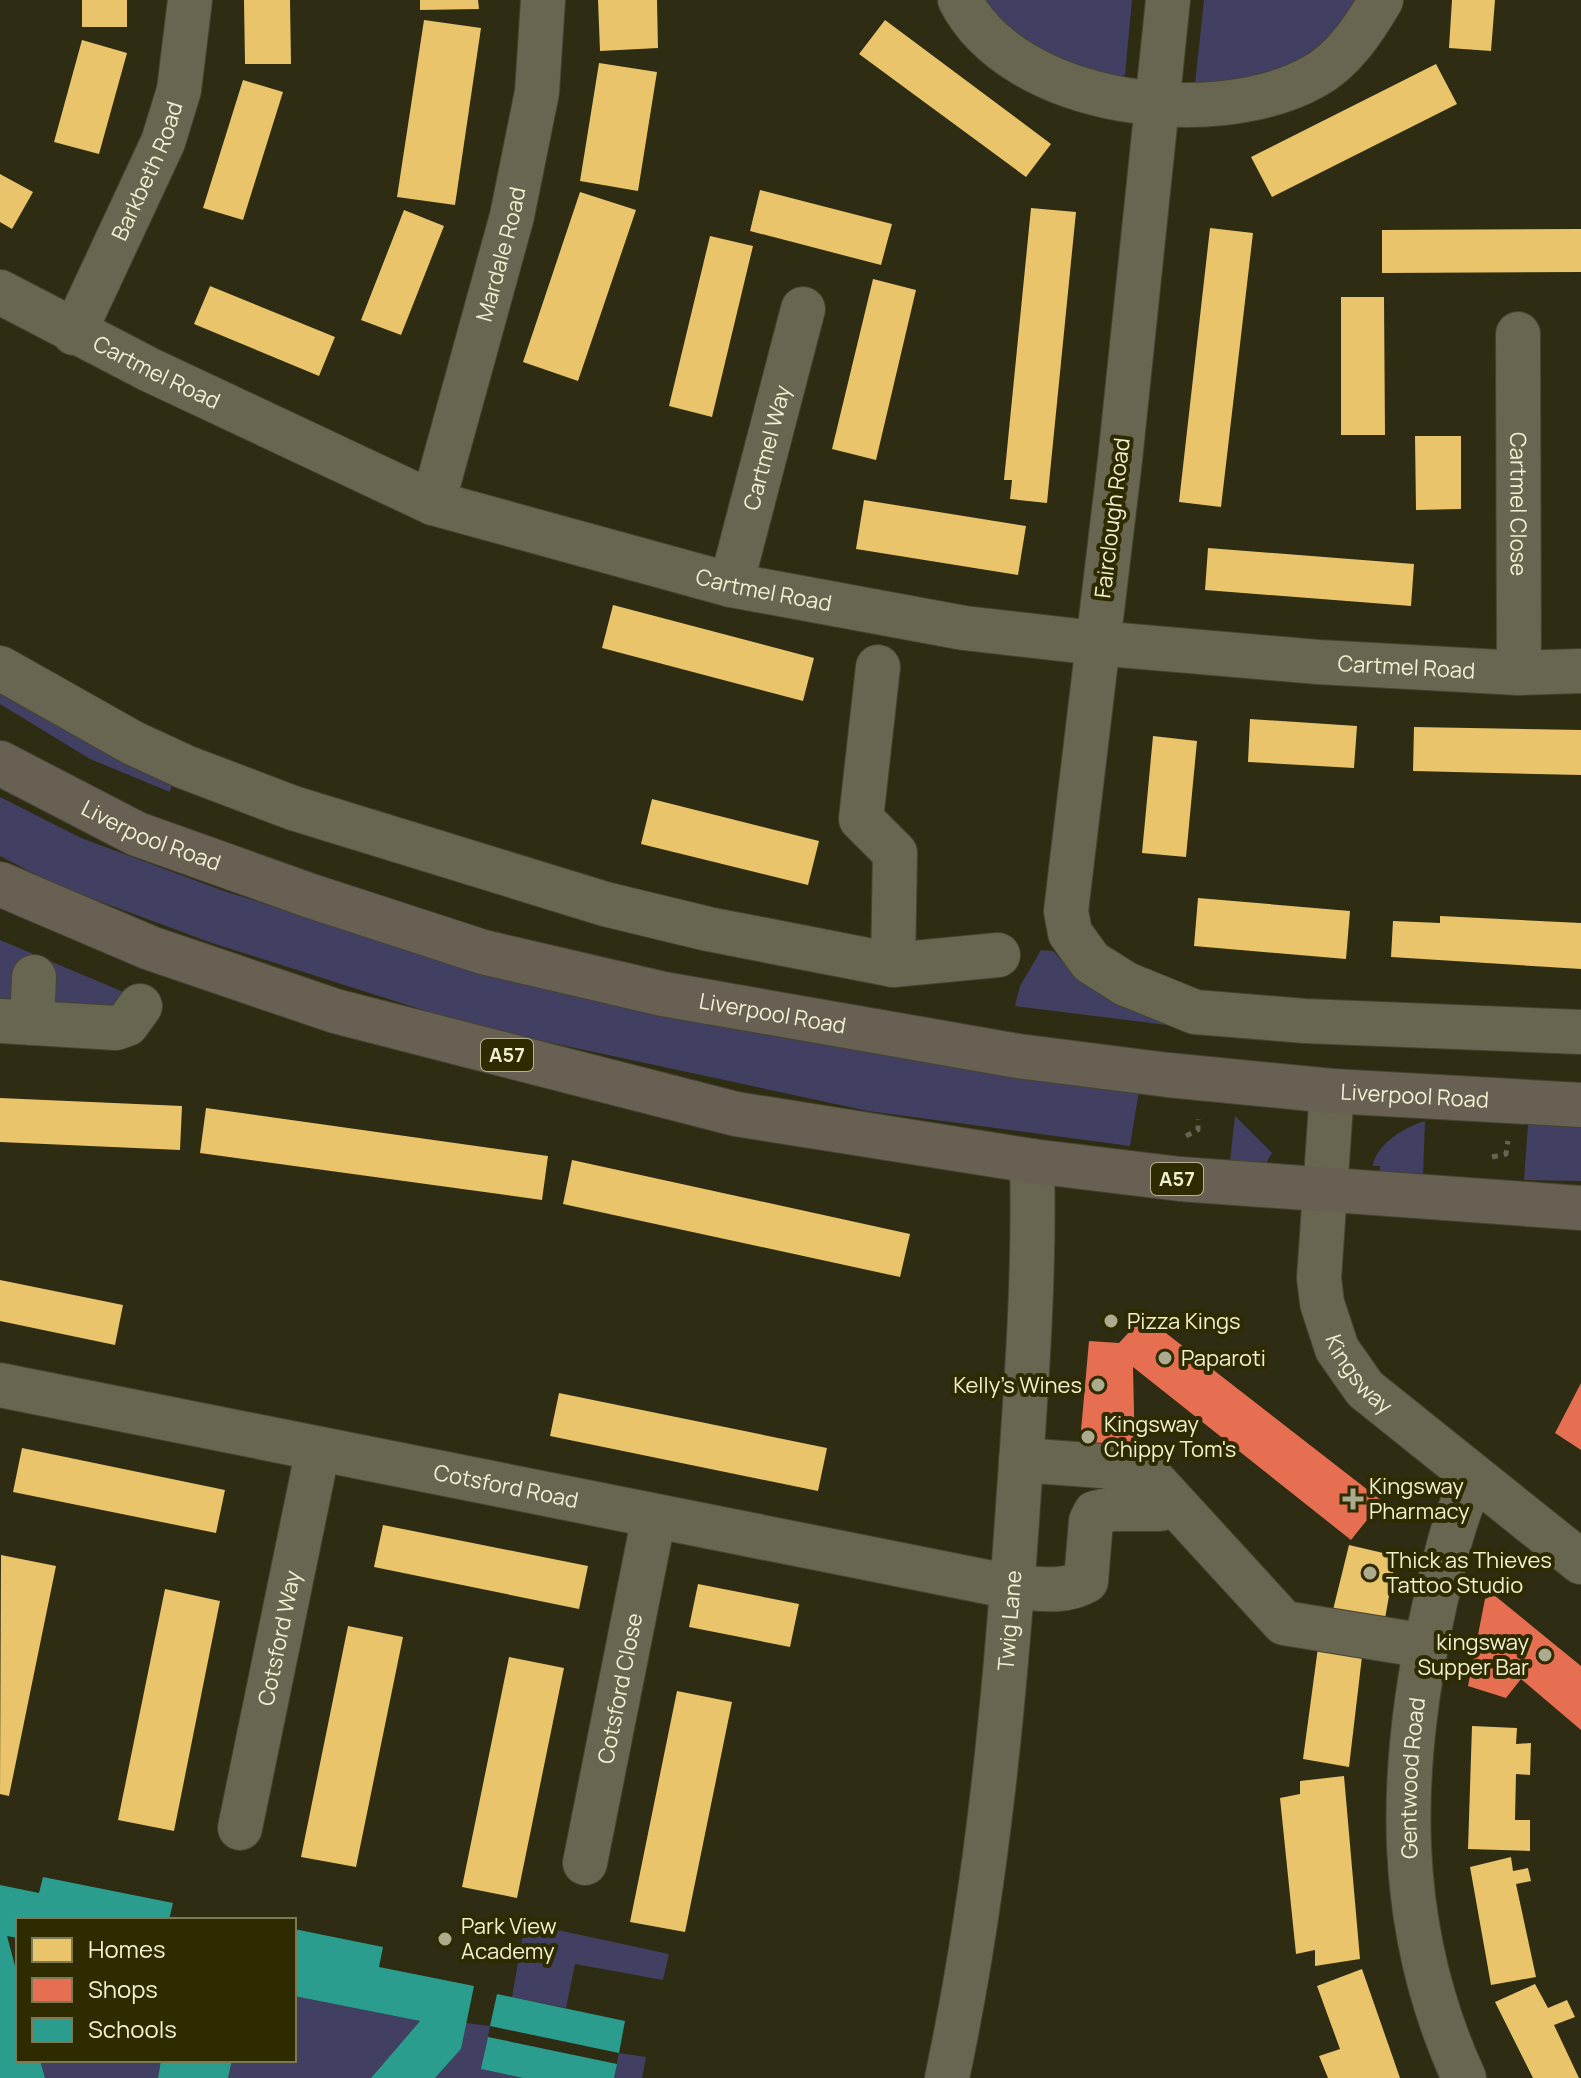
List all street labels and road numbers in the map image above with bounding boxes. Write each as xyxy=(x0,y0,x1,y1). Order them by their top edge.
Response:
street label: Barkbeth Road xyxy=(104,98,190,245)
street label: Mardale Road xyxy=(469,184,533,325)
street label: Cartmel Road xyxy=(88,328,225,416)
street label: Cartmel Way xyxy=(736,381,798,514)
street label: Cartmel Close xyxy=(1503,432,1534,576)
street label: Fairclough Road xyxy=(1087,436,1137,600)
street label: Cartmel Road xyxy=(693,561,834,618)
street label: Cartmel Road xyxy=(1337,648,1476,686)
street label: Liverpool Road xyxy=(76,793,225,878)
street label: Liverpool Road xyxy=(697,986,848,1041)
road number: A57 xyxy=(481,1039,533,1071)
street label: Liverpool Road xyxy=(1340,1077,1490,1115)
road number: A57 xyxy=(1151,1163,1203,1195)
street label: Kingsway xyxy=(1318,1331,1399,1421)
street label: Cotsford Road xyxy=(431,1457,581,1515)
street label: Cotsford Way xyxy=(251,1567,308,1708)
street label: Twig Lane xyxy=(990,1569,1028,1672)
street label: Cotsford Close xyxy=(590,1610,649,1766)
street label: Gentwood Road xyxy=(1393,1695,1432,1860)

